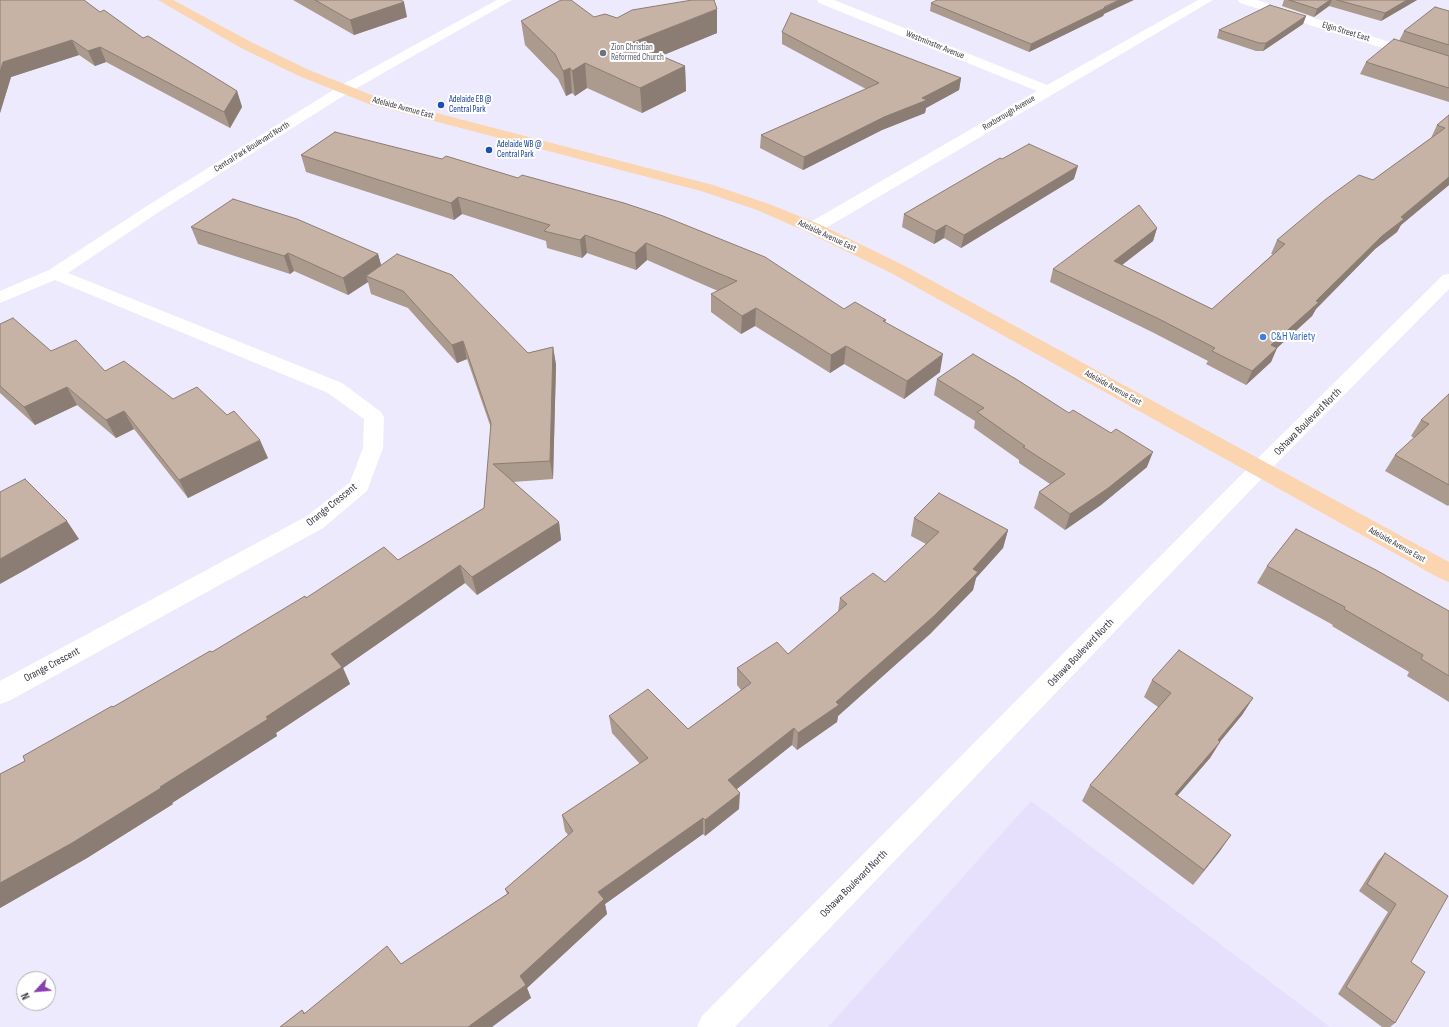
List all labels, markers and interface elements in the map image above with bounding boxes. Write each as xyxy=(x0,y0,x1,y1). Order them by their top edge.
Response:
street label: Elgin Street East xyxy=(1321,20,1371,44)
street label: Westminster Avenue xyxy=(904,28,966,62)
place label: Zion Christian Reformed Church xyxy=(611,43,664,64)
marker: Zion Christian Reformed Church xyxy=(598,48,608,58)
street label: Roxborough Avenue xyxy=(981,93,1037,133)
street label: Adelaide Avenue East xyxy=(371,95,435,121)
place label: Adelaide EB @ Central Park xyxy=(449,95,492,116)
marker: Adelaide EB @ Central Park xyxy=(436,100,446,110)
street label: Central Park Boulevard North xyxy=(212,119,292,175)
place label: Adelaide WB @ Central Park xyxy=(497,140,542,161)
marker: Adelaide WB @ Central Park xyxy=(484,145,494,155)
street label: Adelaide Avenue East xyxy=(796,218,858,254)
place label: C&H Variety xyxy=(1271,330,1315,344)
marker: C&H Variety xyxy=(1258,332,1268,342)
street label: Adelaide Avenue East xyxy=(1083,368,1143,408)
street label: Oshawa Boulevard North xyxy=(1272,386,1344,458)
street label: Orange Crescent xyxy=(304,481,360,529)
street label: Adelaide Avenue East xyxy=(1367,525,1427,565)
street label: Oshawa Boulevard North xyxy=(1045,616,1117,690)
street label: Orange Crescent xyxy=(22,645,82,685)
street label: Oshawa Boulevard North xyxy=(818,848,890,920)
north arrow xyxy=(16,971,56,1011)
text: N xyxy=(19,991,33,1002)

